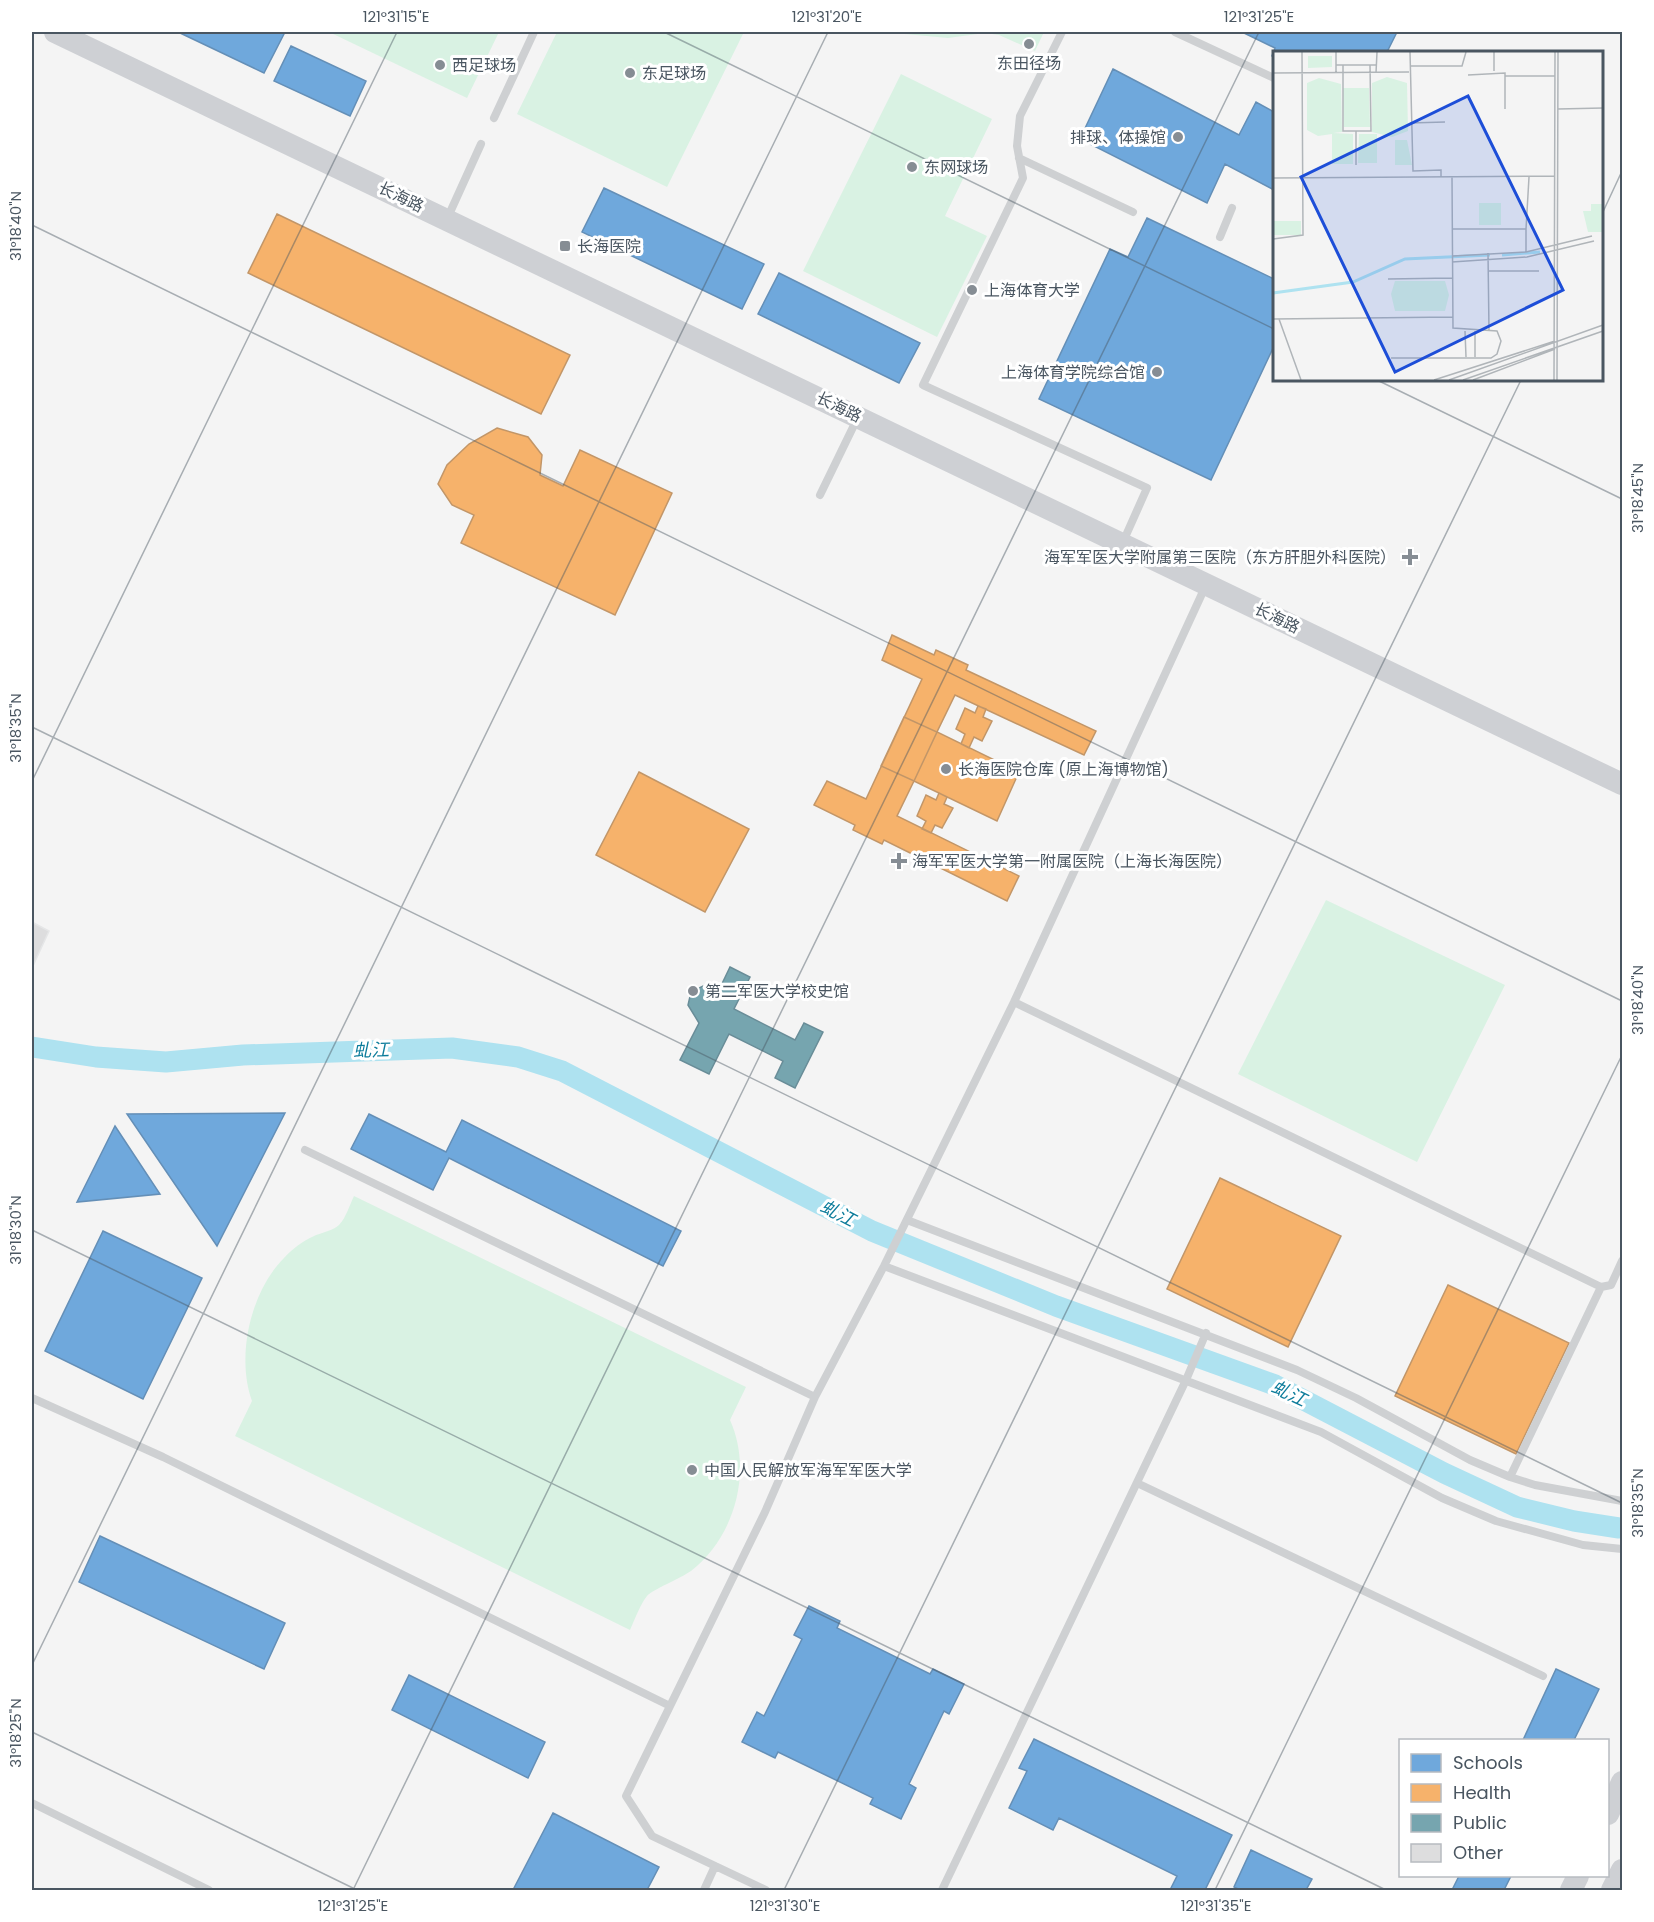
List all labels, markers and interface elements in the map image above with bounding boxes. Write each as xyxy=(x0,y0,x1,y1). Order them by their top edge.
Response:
text: 121°31'15"E xyxy=(363,6,429,27)
text: 121°31'20"E xyxy=(792,6,862,27)
text: 121°31'25"E xyxy=(1224,6,1294,27)
marker: 东田径场 xyxy=(1022,37,1036,51)
inset map xyxy=(1273,51,1603,381)
place label: 东田径场 xyxy=(997,52,1061,75)
place label: 西足球场 xyxy=(452,54,516,77)
marker: 西足球场 xyxy=(433,58,447,72)
place label: 东足球场 xyxy=(642,62,706,85)
marker: 东足球场 xyxy=(623,66,637,80)
place label: 排球、体操馆 xyxy=(1070,126,1166,149)
marker: 排球、体操馆 xyxy=(1171,130,1185,144)
place label: 东网球场 xyxy=(924,156,988,179)
marker: 东网球场 xyxy=(905,160,919,174)
street label: 长海路 xyxy=(374,176,428,218)
text: 31°18'40"N xyxy=(5,191,26,261)
place label: 长海医院 xyxy=(577,235,641,258)
marker: 长海医院 xyxy=(558,239,572,253)
place label: 上海体育大学 xyxy=(984,279,1080,302)
marker: 上海体育大学 xyxy=(965,283,979,297)
place label: 上海体育学院综合馆 xyxy=(1001,361,1145,384)
marker: 上海体育学院综合馆 xyxy=(1150,365,1164,379)
street label: 长海路 xyxy=(812,386,866,428)
text: 31°18'45"N xyxy=(1627,463,1648,533)
place label: 海军军医大学附属第三医院（东方肝胆外科医院） xyxy=(1044,546,1396,569)
marker: 海军军医大学附属第三医院（东方肝胆外科医院） xyxy=(1401,548,1419,566)
street label: 长海路 xyxy=(1250,597,1304,639)
text: 31°18'35"N xyxy=(5,693,26,763)
place label: 长海医院仓库 (原上海博物馆) xyxy=(958,758,1169,781)
marker: 长海医院仓库 (原上海博物馆) xyxy=(939,762,953,776)
place label: 海军军医大学第一附属医院（上海长海医院） xyxy=(912,850,1232,873)
marker: 海军军医大学第一附属医院（上海长海医院） xyxy=(890,852,908,870)
text: 31°18'40"N xyxy=(1627,965,1648,1035)
place label: 第二军医大学校史馆 xyxy=(705,980,849,1003)
marker: 第二军医大学校史馆 xyxy=(686,984,700,998)
water label: 虬江 xyxy=(353,1037,391,1063)
water label: 虬江 xyxy=(816,1194,861,1233)
text: 31°18'30"N xyxy=(5,1195,26,1265)
water label: 虬江 xyxy=(1267,1374,1312,1413)
place label: 中国人民解放军海军军医大学 xyxy=(704,1459,912,1482)
marker: 中国人民解放军海军军医大学 xyxy=(685,1463,699,1477)
text: 31°18'35"N xyxy=(1627,1468,1648,1538)
text: 31°18'25"N xyxy=(5,1698,26,1768)
legend xyxy=(1399,1739,1609,1877)
text: Schools xyxy=(1453,1750,1523,1775)
text: Health xyxy=(1453,1780,1511,1805)
text: Public xyxy=(1453,1810,1507,1835)
text: Other xyxy=(1453,1840,1503,1865)
text: 121°31'25"E xyxy=(318,1895,388,1916)
text: 121°31'30"E xyxy=(750,1895,820,1916)
text: 121°31'35"E xyxy=(1181,1895,1251,1916)

